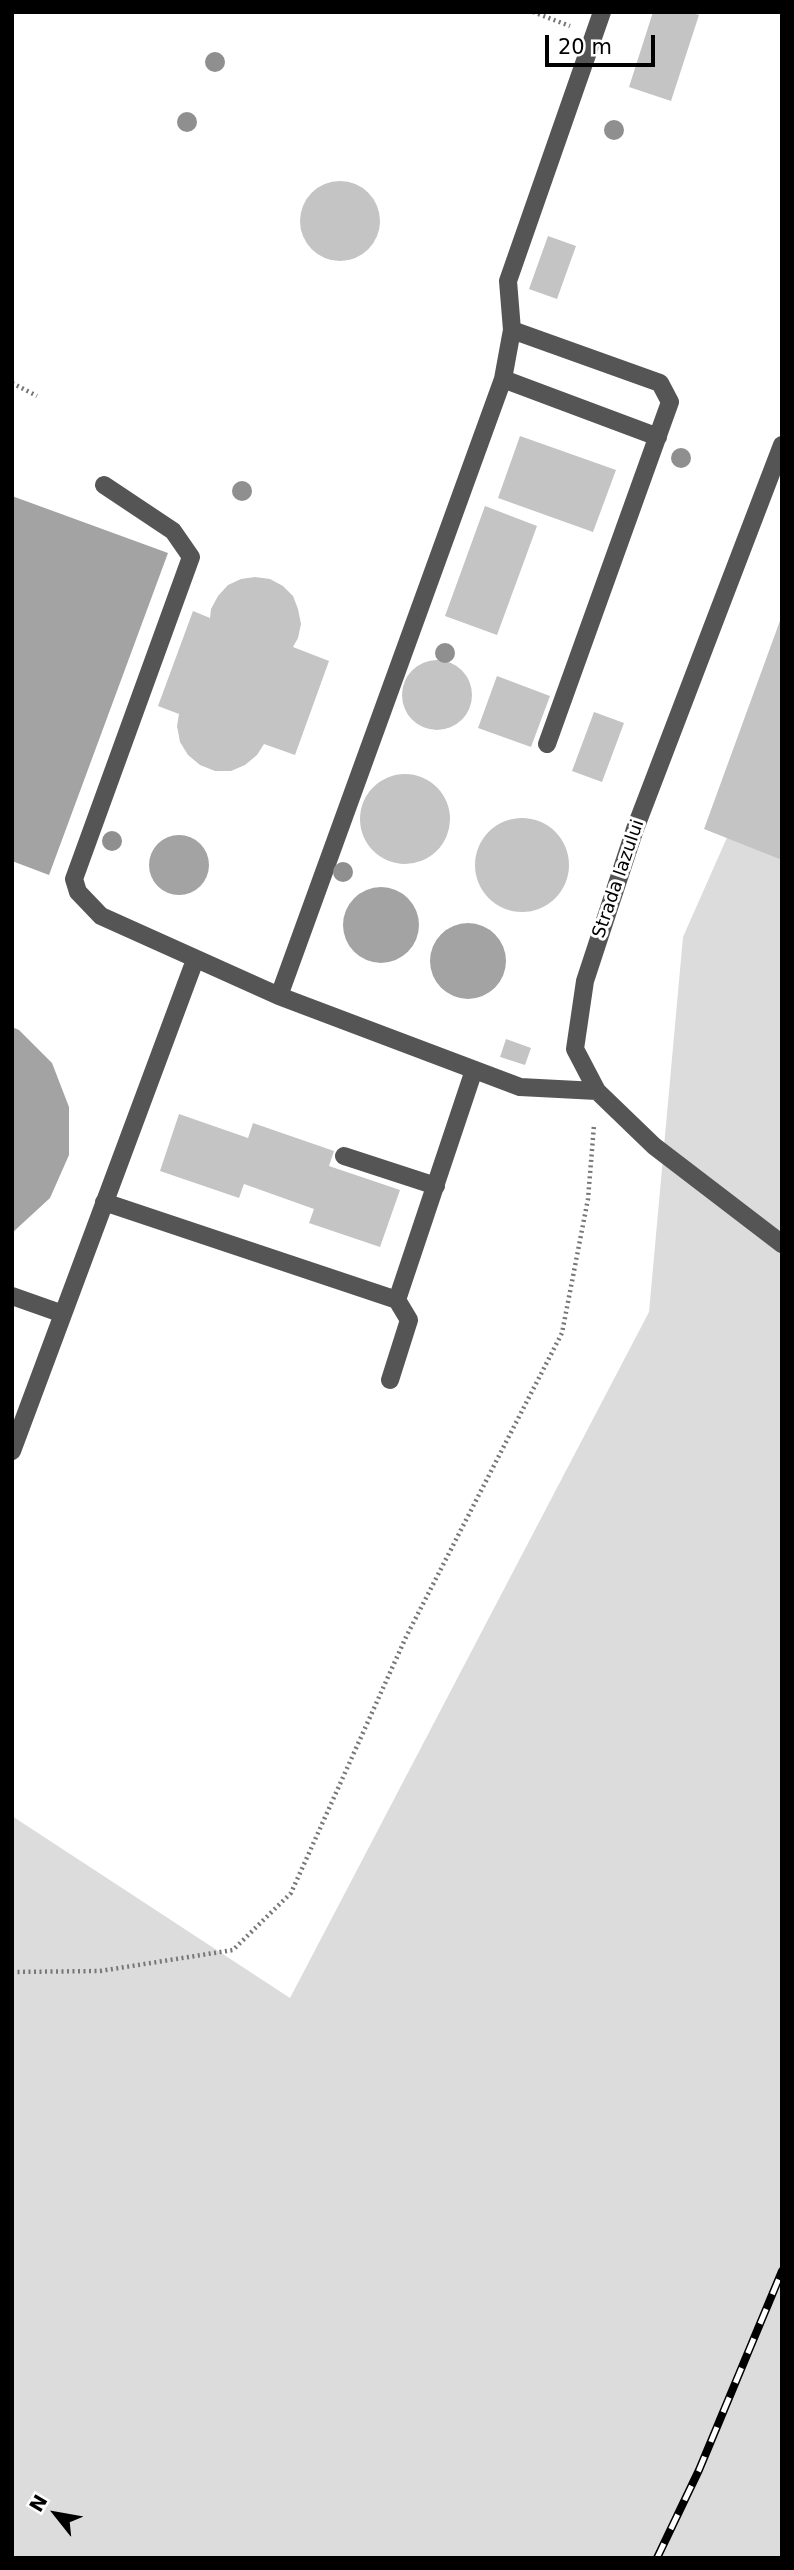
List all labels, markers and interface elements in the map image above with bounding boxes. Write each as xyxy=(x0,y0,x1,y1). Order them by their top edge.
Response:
scale bar xyxy=(549,21,659,65)
text: 20 m xyxy=(558,35,612,59)
street label: Strada Iazului xyxy=(589,817,649,941)
north arrow xyxy=(21,2479,91,2549)
text: N xyxy=(24,2491,52,2516)

